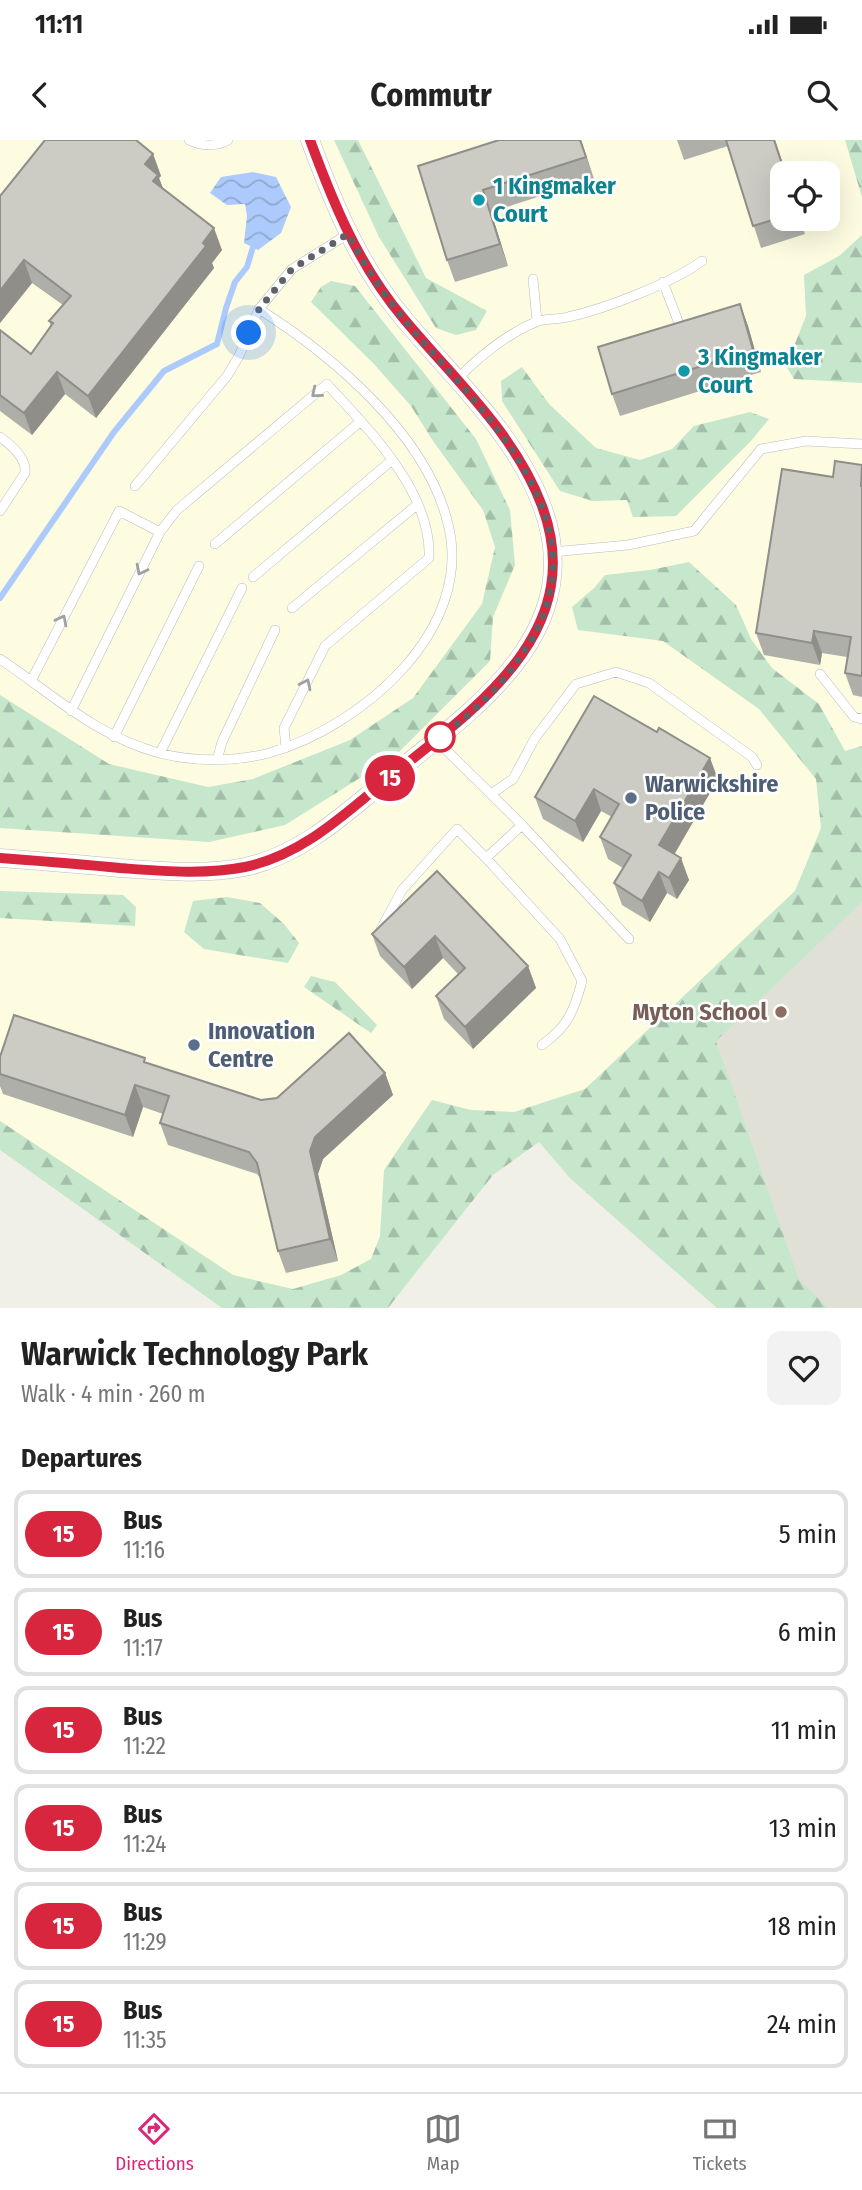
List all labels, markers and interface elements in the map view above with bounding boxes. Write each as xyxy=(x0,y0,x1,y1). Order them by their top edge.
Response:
text: 11:11 xyxy=(35,9,83,40)
icon: back xyxy=(21,76,59,114)
text: Commutr xyxy=(370,76,492,114)
icon: search xyxy=(803,76,841,114)
map controls xyxy=(770,161,840,231)
button: locate xyxy=(770,161,840,231)
place label: 1 Kingmaker Court xyxy=(493,172,616,228)
marker: 1 Kingmaker Court xyxy=(471,192,487,208)
your location xyxy=(231,315,266,350)
place label: 3 Kingmaker Court xyxy=(697,343,822,399)
marker: 3 Kingmaker Court xyxy=(676,363,692,379)
one-way arrow xyxy=(312,385,325,397)
one-way arrow xyxy=(136,563,150,575)
one-way arrow xyxy=(54,615,68,627)
one-way arrow xyxy=(298,679,312,691)
unlabelled marker xyxy=(425,722,455,752)
line badge: 15 xyxy=(358,755,422,801)
text: 15 xyxy=(379,764,401,792)
place label: Warwickshire Police xyxy=(645,770,778,826)
marker: Warwickshire Police xyxy=(623,790,639,806)
place label: Myton School xyxy=(632,998,767,1026)
marker: Myton School xyxy=(773,1004,789,1020)
place label: Innovation Centre xyxy=(208,1017,315,1073)
marker: Innovation Centre xyxy=(186,1037,202,1053)
button: heart xyxy=(767,1331,841,1405)
text: Warwick Technology Park xyxy=(21,1334,368,1374)
text: Walk · 4 min · 260 m xyxy=(21,1380,206,1408)
text: Departures xyxy=(21,1443,142,1474)
text: Bus xyxy=(123,1505,162,1536)
text: 5 min xyxy=(779,1519,837,1550)
text: 15 xyxy=(53,1520,74,1548)
text: 11:16 xyxy=(123,1536,165,1564)
text: Bus xyxy=(123,1603,162,1634)
text: 6 min xyxy=(778,1617,837,1648)
text: 15 xyxy=(53,1618,74,1646)
text: 11:17 xyxy=(123,1634,163,1662)
text: Bus xyxy=(123,1701,162,1732)
text: 11 min xyxy=(771,1715,837,1746)
text: 15 xyxy=(53,1716,74,1744)
text: 11:22 xyxy=(123,1732,166,1760)
text: Bus xyxy=(123,1799,162,1830)
text: 13 min xyxy=(769,1813,837,1844)
text: 15 xyxy=(53,1814,74,1842)
text: 11:24 xyxy=(123,1830,166,1858)
text: Bus xyxy=(123,1897,162,1928)
text: 18 min xyxy=(768,1911,837,1942)
text: 15 xyxy=(53,1912,74,1940)
text: 11:29 xyxy=(123,1928,167,1956)
text: Bus xyxy=(123,1995,162,2026)
text: 24 min xyxy=(767,2009,837,2040)
text: 15 xyxy=(53,2010,74,2038)
text: 11:35 xyxy=(123,2026,167,2054)
tab: Directions xyxy=(115,2110,194,2175)
tab: Map xyxy=(424,2110,462,2175)
tab: Tickets xyxy=(693,2110,747,2175)

